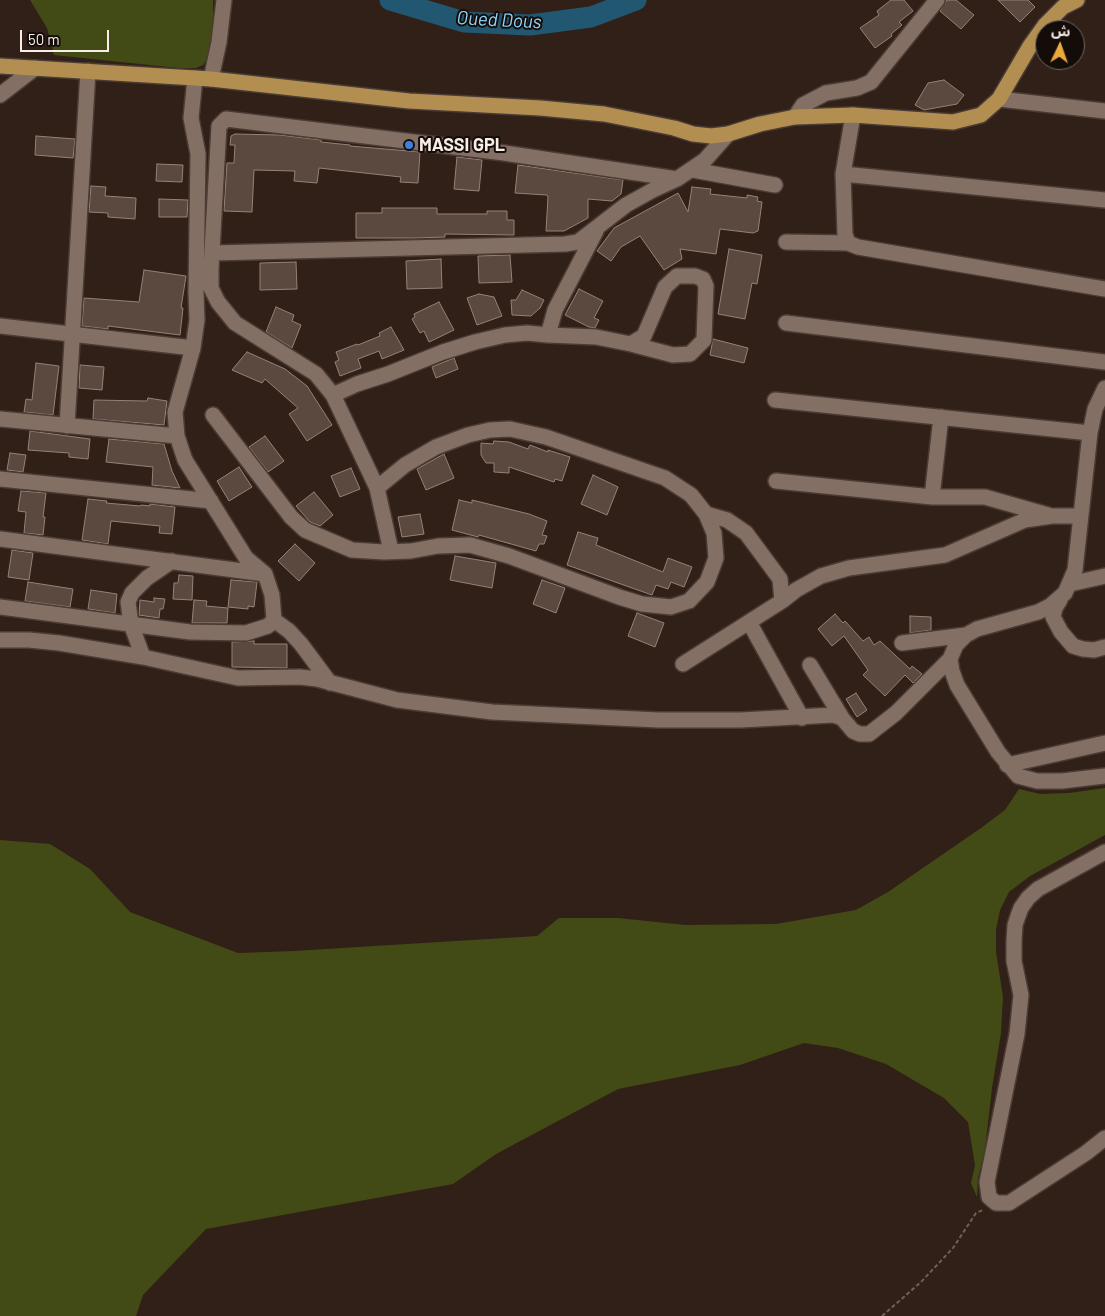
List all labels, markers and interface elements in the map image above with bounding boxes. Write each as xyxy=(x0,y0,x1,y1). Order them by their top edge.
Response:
water label: Oued Dous xyxy=(456,6,542,34)
scale bar xyxy=(22,20,111,52)
north arrow xyxy=(1035,20,1085,70)
text: ش xyxy=(1051,22,1071,40)
text: 50 m xyxy=(28,30,60,48)
place label: MASSI GPL xyxy=(419,134,505,156)
marker: MASSI GPL xyxy=(403,139,415,151)

